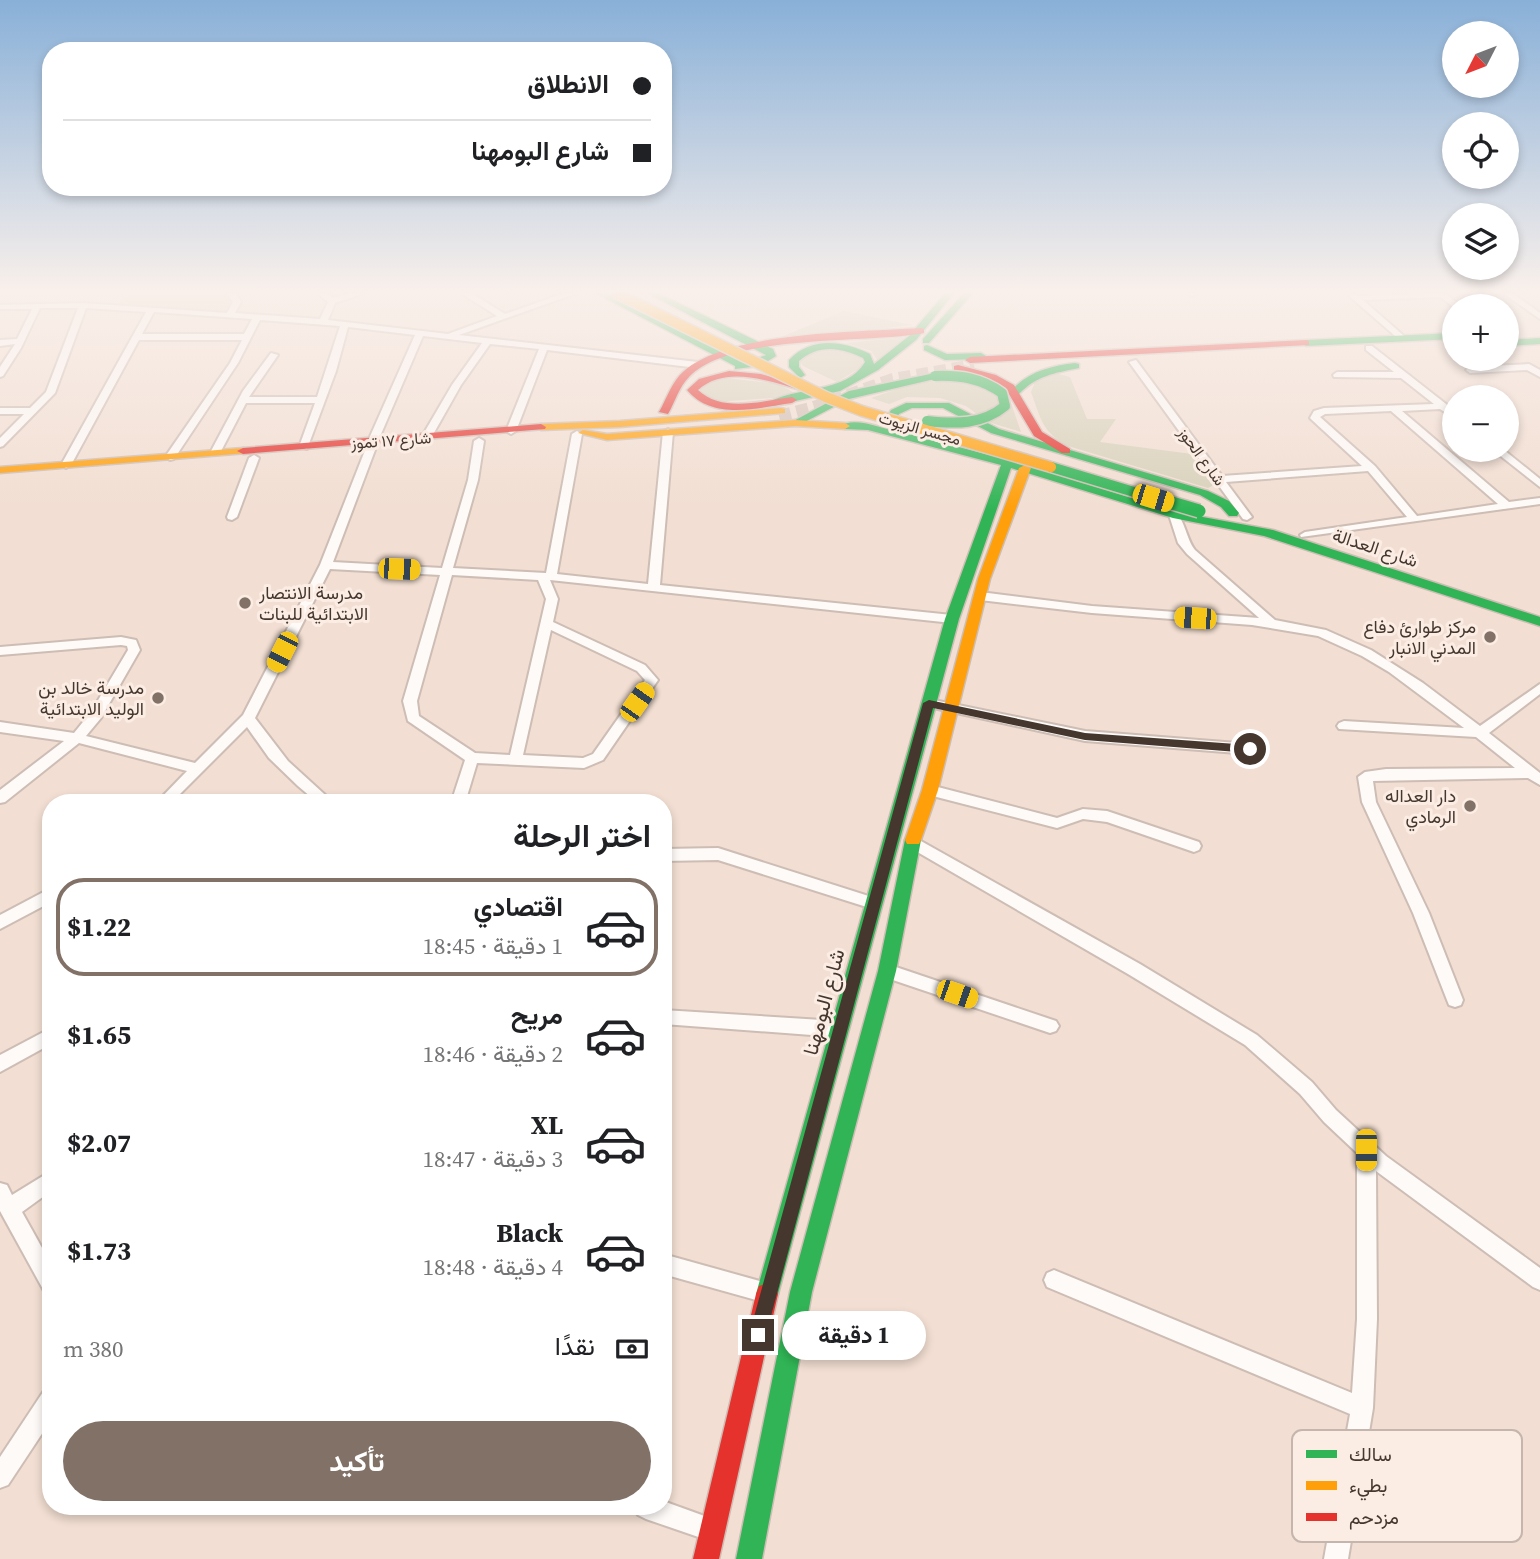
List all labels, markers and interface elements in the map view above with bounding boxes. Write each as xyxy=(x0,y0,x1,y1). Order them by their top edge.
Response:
north arrow xyxy=(1442,21,1519,98)
map controls xyxy=(1442,21,1519,462)
text: الانطلاق xyxy=(527,66,609,102)
button: locate xyxy=(1442,112,1519,189)
text: شارع البومهنا xyxy=(471,133,609,169)
button: layers xyxy=(1442,203,1519,280)
button: + xyxy=(1442,294,1519,371)
button: − xyxy=(1442,385,1519,462)
street label: مجسر الزيوت xyxy=(876,406,964,450)
street label: شارع الحوز xyxy=(1172,421,1231,490)
street label: شارع ١٧ تموز xyxy=(349,426,432,455)
car xyxy=(1130,482,1177,514)
street label: شارع العدالة xyxy=(1329,522,1421,573)
car xyxy=(378,558,421,580)
place label: مدرسة الانتصار الابتدائية للبنات xyxy=(258,580,368,626)
marker: مدرسة الانتصار الابتدائية للبنات xyxy=(237,595,253,611)
car xyxy=(1174,606,1217,630)
place label: مركز طوارئ دفاع المدني الانبار xyxy=(1363,614,1476,663)
car xyxy=(264,629,301,675)
marker: مركز طوارئ دفاع المدني الانبار xyxy=(1482,629,1498,645)
place label: مدرسة خالد بن الوليد الابتدائية xyxy=(38,675,144,721)
car xyxy=(617,679,658,725)
marker: مدرسة خالد بن الوليد الابتدائية xyxy=(150,690,166,706)
route start xyxy=(1234,733,1266,765)
place label: دار العداله الرمادي xyxy=(1385,783,1456,832)
marker: دار العداله الرمادي xyxy=(1462,798,1478,814)
text: اختر الرحلة xyxy=(513,814,651,858)
text: اقتصادي xyxy=(474,889,563,925)
icon: car xyxy=(584,896,647,959)
text: $1.22 xyxy=(67,909,131,945)
text: 1 دقيقة · 18:45 xyxy=(422,930,563,962)
street label: شارع البومهنا xyxy=(795,946,852,1058)
car xyxy=(934,977,981,1011)
text: مريح xyxy=(511,997,563,1033)
icon: car xyxy=(584,1004,647,1067)
text: $1.65 xyxy=(67,1017,131,1053)
text: 2 دقيقة · 18:46 xyxy=(422,1038,563,1070)
text: XL xyxy=(531,1107,563,1143)
icon: car xyxy=(584,1112,647,1175)
text: $2.07 xyxy=(67,1125,131,1161)
car xyxy=(1356,1129,1377,1171)
text: 3 دقيقة · 18:47 xyxy=(422,1143,563,1175)
text: Black xyxy=(496,1215,563,1251)
icon: car xyxy=(584,1220,647,1283)
text: $1.73 xyxy=(67,1233,131,1269)
text: 4 دقيقة · 18:48 xyxy=(422,1251,563,1283)
callout: 1 دقيقة xyxy=(782,1310,926,1360)
route end xyxy=(742,1319,774,1351)
text: 1 دقيقة xyxy=(818,1319,890,1351)
text: نقدًا xyxy=(555,1328,595,1364)
icon: cash xyxy=(613,1330,651,1368)
text: 380 m xyxy=(63,1333,124,1365)
button: تأكيد xyxy=(63,1421,651,1501)
legend xyxy=(1292,1430,1522,1542)
text: سالك xyxy=(1349,1441,1392,1467)
text: بطيء xyxy=(1349,1472,1387,1501)
text: مزدحم xyxy=(1349,1504,1399,1530)

